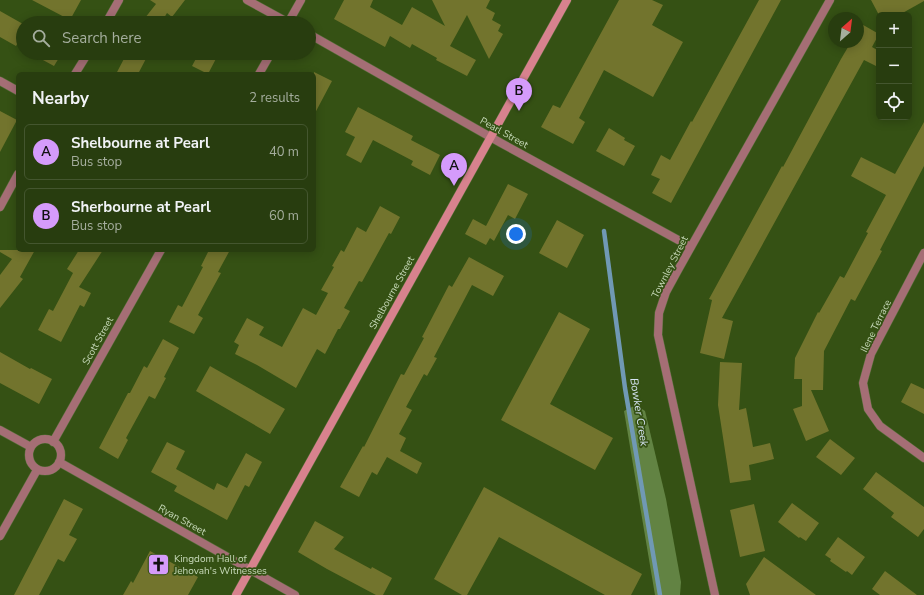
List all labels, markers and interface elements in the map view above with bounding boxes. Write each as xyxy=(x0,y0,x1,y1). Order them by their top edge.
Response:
north arrow xyxy=(828,12,864,48)
map controls xyxy=(876,12,912,120)
button: + xyxy=(876,12,912,48)
search box xyxy=(16,16,316,60)
icon: search xyxy=(30,27,52,49)
text: Search here xyxy=(62,28,142,48)
button: − xyxy=(876,48,912,84)
pin: B xyxy=(506,78,532,111)
button: locate xyxy=(876,84,912,120)
text: Nearby xyxy=(32,87,89,110)
text: 2 results xyxy=(249,89,300,107)
street label: Pearl Street xyxy=(477,114,531,152)
text: Shelbourne at Pearl xyxy=(71,133,210,153)
text: A xyxy=(41,143,51,161)
text: 40 m xyxy=(269,143,299,161)
text: Bus stop xyxy=(71,153,122,171)
pin: A xyxy=(441,153,467,186)
text: Sherbourne at Pearl xyxy=(71,197,211,217)
text: B xyxy=(42,207,50,225)
text: 60 m xyxy=(269,207,299,225)
text: Bus stop xyxy=(71,217,122,235)
your location xyxy=(506,224,526,244)
street label: Townley Street xyxy=(648,233,692,300)
street label: Shelbourne Street xyxy=(366,254,418,332)
street label: Ilene Terrace xyxy=(857,297,895,355)
street label: Scott Street xyxy=(79,314,117,368)
water label: Bowker Creek xyxy=(626,377,652,448)
street label: Ryan Street xyxy=(156,501,209,539)
church icon: Kingdom Hall of Jehovah's Witnesses xyxy=(146,552,172,578)
place label: Kingdom Hall of Jehovah's Witnesses xyxy=(173,552,267,578)

